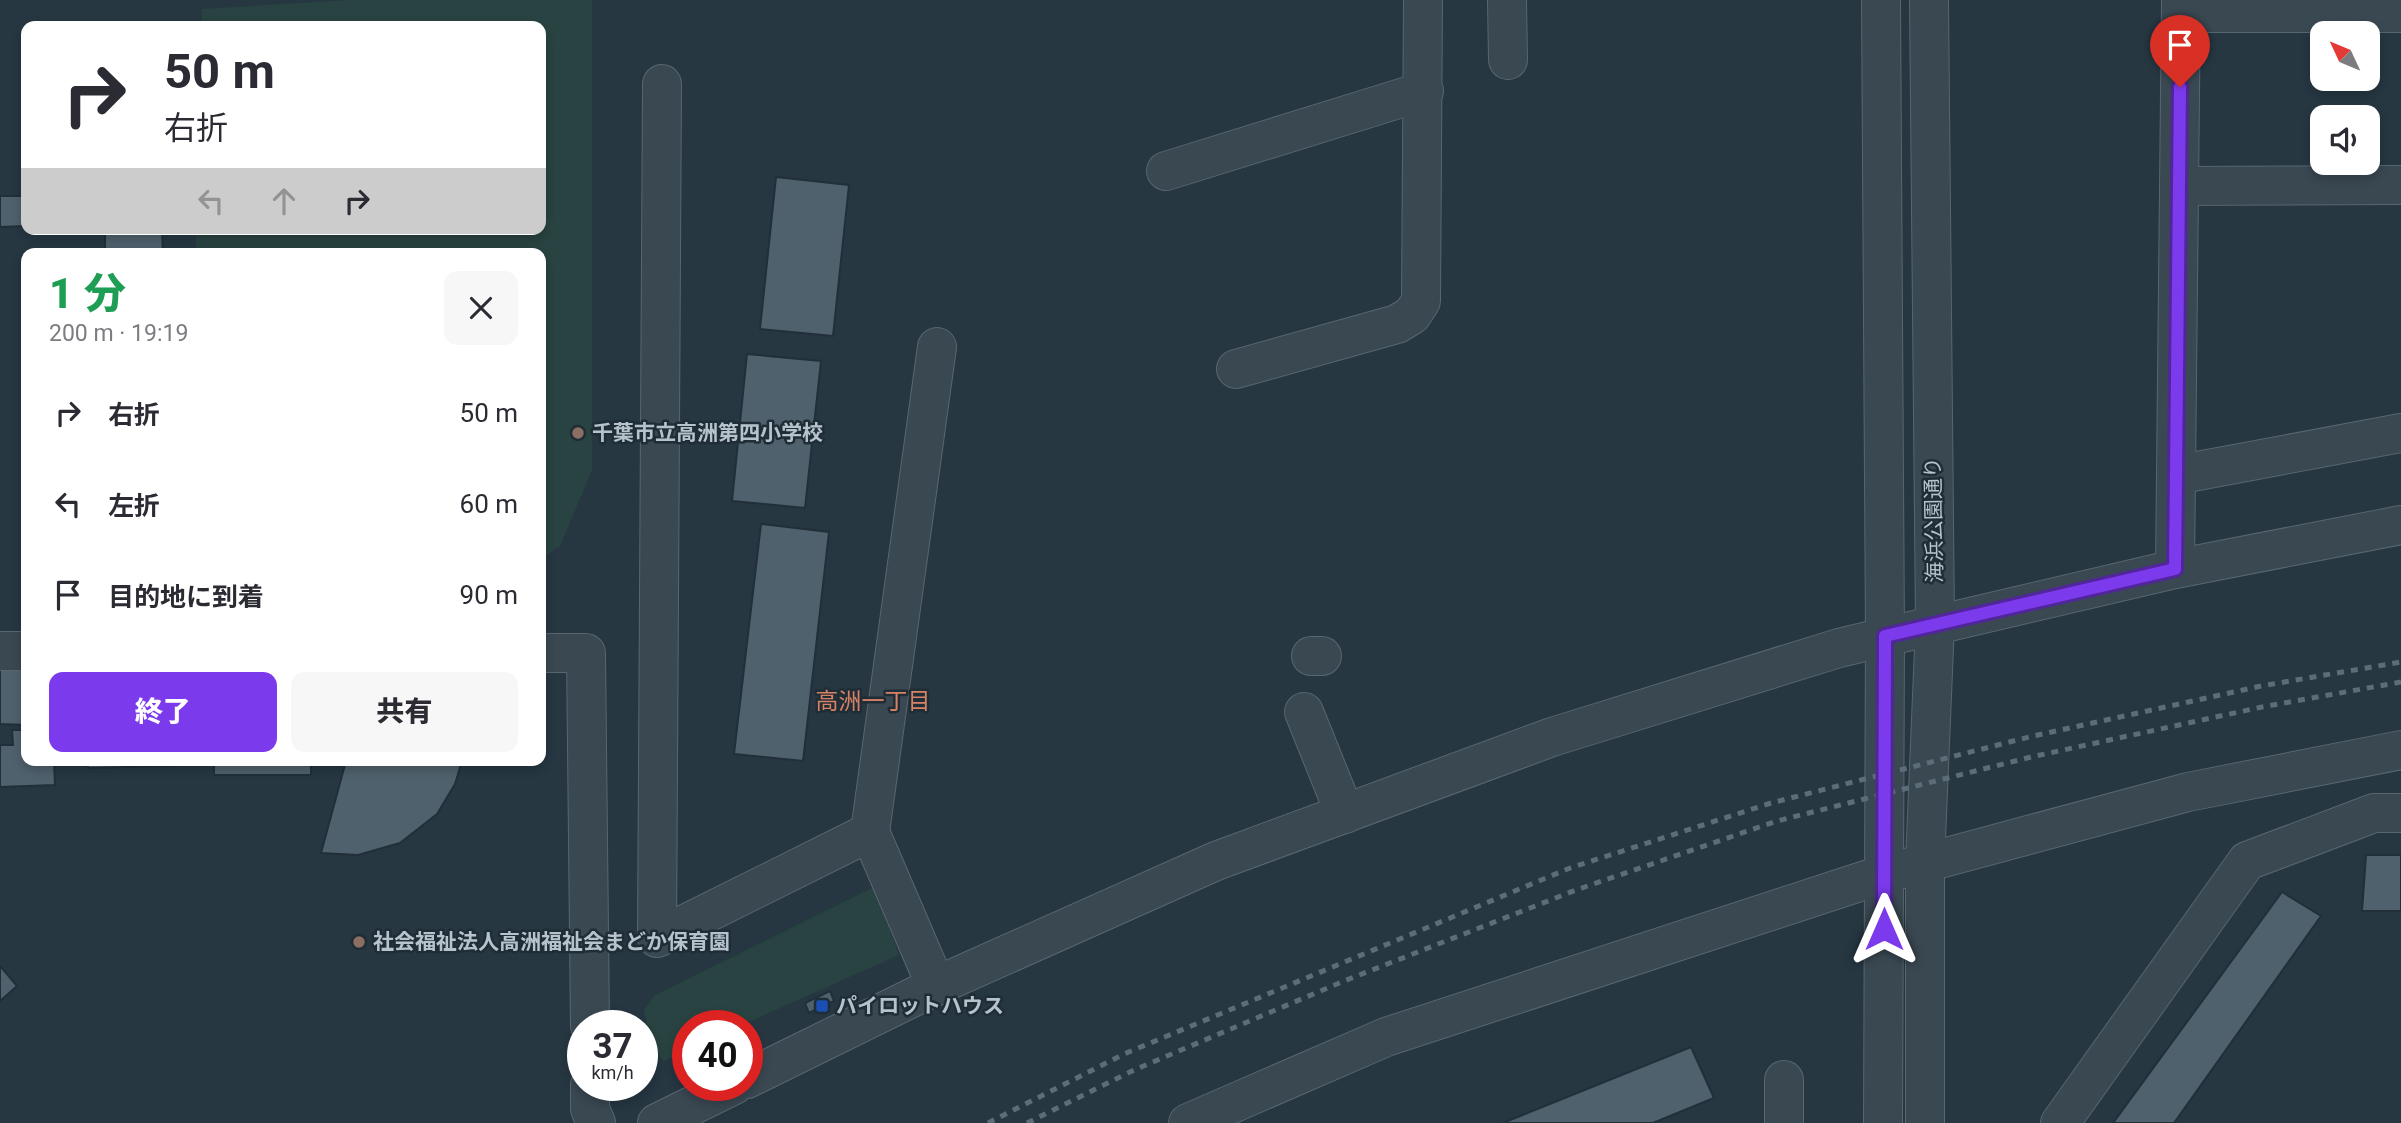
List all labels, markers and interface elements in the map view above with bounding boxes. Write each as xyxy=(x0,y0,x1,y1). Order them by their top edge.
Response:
pin xyxy=(2150,15,2210,87)
north arrow xyxy=(2310,21,2380,91)
map controls xyxy=(2310,21,2380,175)
icon: arrive xyxy=(2161,26,2199,64)
text: 50 m xyxy=(164,43,275,100)
icon: right xyxy=(49,49,140,140)
button: sound xyxy=(2310,105,2380,175)
text: 右折 xyxy=(164,109,228,147)
icon: left xyxy=(192,182,230,220)
icon: ahead xyxy=(265,182,303,220)
icon: right xyxy=(338,182,376,220)
text: 1 分 xyxy=(49,269,126,318)
button: close xyxy=(444,271,518,345)
text: 200 m · 19:19 xyxy=(49,320,188,347)
icon: right xyxy=(49,394,87,432)
text: 50 m xyxy=(460,398,518,428)
text: 右折 xyxy=(108,400,160,430)
place label: 千葉市立高洲第四小学校 xyxy=(592,421,823,445)
marker: 千葉市立高洲第四小学校 xyxy=(570,425,586,441)
street label: 海浜公園通り xyxy=(1921,457,1947,583)
icon: left xyxy=(49,485,87,523)
text: 60 m xyxy=(460,489,518,519)
text: 左折 xyxy=(108,491,160,521)
icon: arrive xyxy=(49,576,87,614)
text: 90 m xyxy=(460,580,518,610)
text: 目的地に到着 xyxy=(108,582,264,612)
button: 終了 xyxy=(49,672,277,752)
button: 共有 xyxy=(291,672,518,752)
district label: 高洲一丁目 xyxy=(816,688,931,715)
position arrow xyxy=(1847,892,1921,966)
place label: 社会福祉法人高洲福祉会まどか保育園 xyxy=(373,930,730,954)
marker: 社会福祉法人高洲福祉会まどか保育園 xyxy=(351,934,367,950)
place label: パイロットハウス xyxy=(836,994,1004,1018)
marker: パイロットハウス xyxy=(814,998,830,1014)
speed limit sign: 40 xyxy=(672,1010,763,1101)
text: 37 xyxy=(592,1026,633,1067)
text: km/h xyxy=(591,1062,634,1083)

